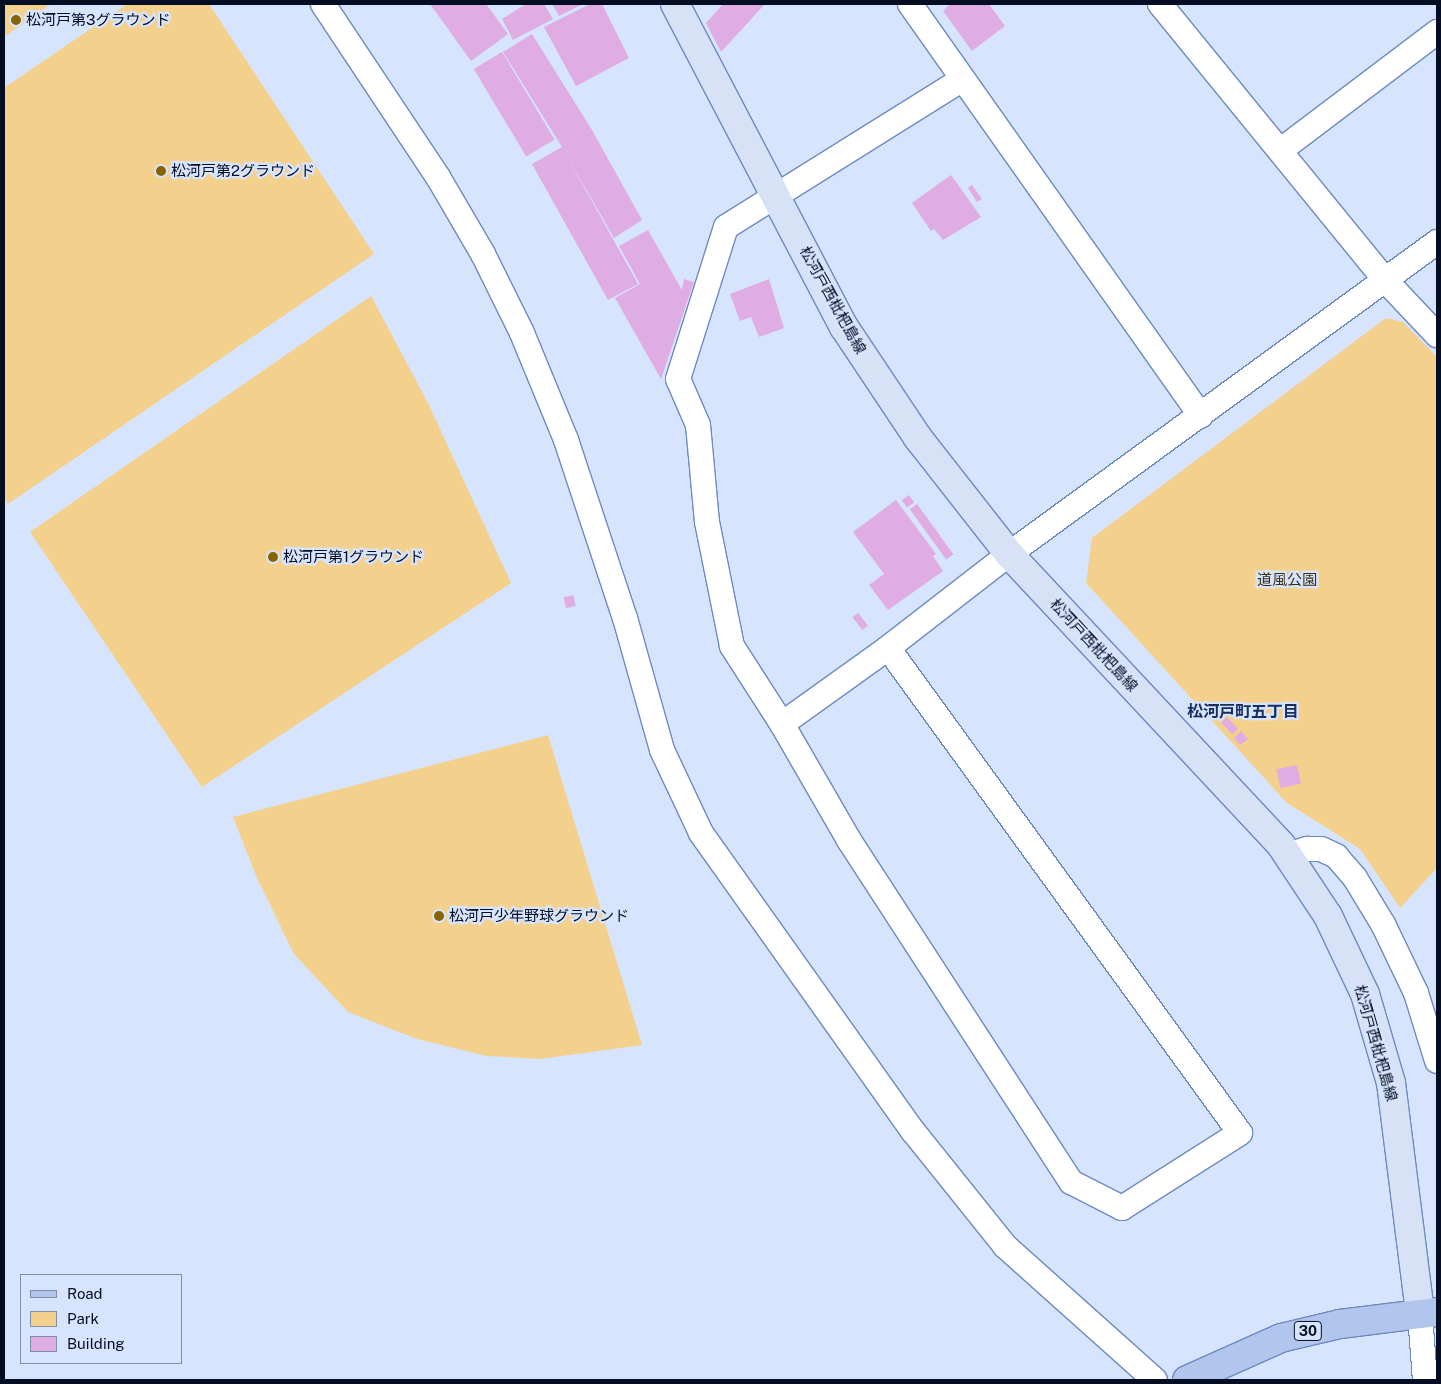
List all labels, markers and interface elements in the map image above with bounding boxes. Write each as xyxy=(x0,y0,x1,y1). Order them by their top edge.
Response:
place label: 松河戸第3グラウンド xyxy=(26,11,170,29)
marker: 松河戸第3グラウンド xyxy=(10,14,22,26)
place label: 松河戸第2グラウンド xyxy=(171,162,315,180)
marker: 松河戸第2グラウンド xyxy=(155,165,167,177)
street label: 松河戸西枇杷島線 xyxy=(796,243,870,357)
place label: 松河戸第1グラウンド xyxy=(283,548,424,566)
marker: 松河戸第1グラウンド xyxy=(267,551,279,563)
park label: 道風公園 xyxy=(1257,571,1317,589)
street label: 松河戸西枇杷島線 xyxy=(1046,595,1142,695)
district label: 松河戸町五丁目 xyxy=(1187,702,1299,722)
place label: 松河戸少年野球グラウンド xyxy=(449,907,629,925)
marker: 松河戸少年野球グラウンド xyxy=(433,910,445,922)
street label: 松河戸西枇杷島線 xyxy=(1351,983,1401,1103)
legend xyxy=(20,1274,182,1364)
text: Road xyxy=(67,1285,103,1302)
text: Park xyxy=(67,1310,99,1327)
road number: 30 xyxy=(1293,1320,1323,1342)
text: Building xyxy=(67,1335,125,1352)

